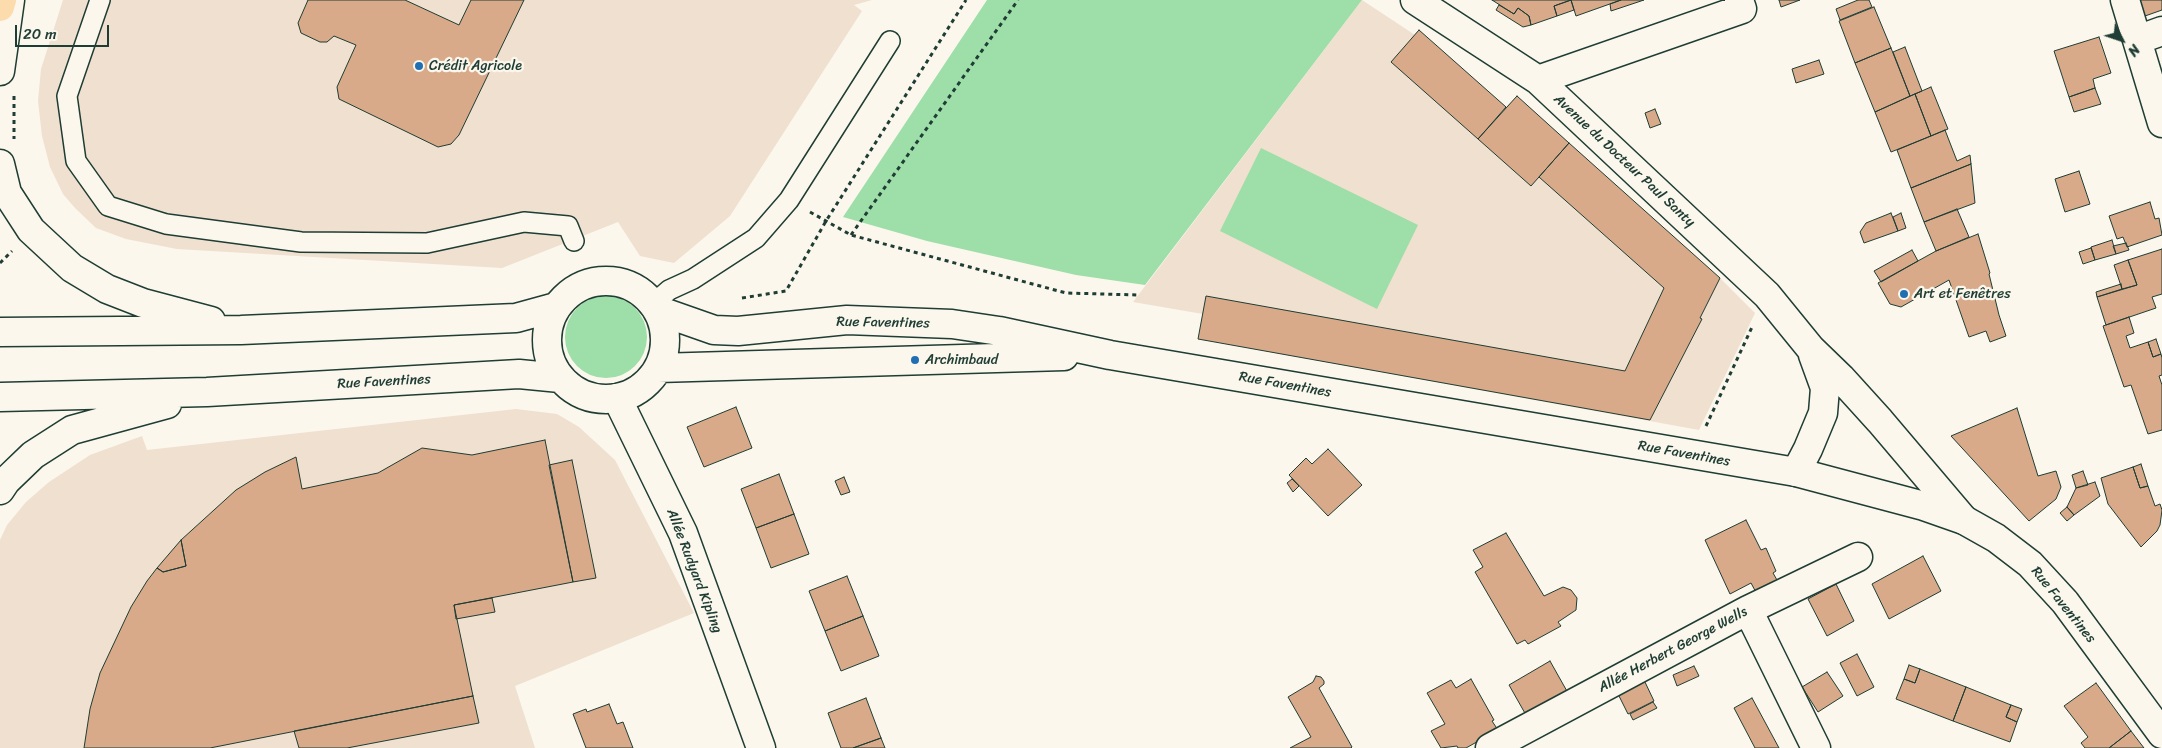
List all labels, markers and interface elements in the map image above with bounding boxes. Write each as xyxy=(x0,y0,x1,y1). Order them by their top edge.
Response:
scale bar xyxy=(18,15,111,47)
north arrow xyxy=(2097,15,2147,65)
text: 20 m xyxy=(23,21,57,47)
text: N xyxy=(2121,38,2146,62)
place label: Crédit Agricole xyxy=(429,58,522,74)
marker: Crédit Agricole xyxy=(413,60,425,72)
street label: Avenue du Docteur Paul Santy xyxy=(1550,91,1698,231)
place label: Art et Fenêtres xyxy=(1914,286,2011,302)
marker: Art et Fenêtres xyxy=(1898,288,1910,300)
street label: Rue Faventines xyxy=(836,314,930,332)
place label: Archimbaud xyxy=(925,352,998,368)
marker: Archimbaud xyxy=(909,354,921,366)
street label: Rue Faventines xyxy=(1238,369,1332,401)
street label: Rue Faventines xyxy=(337,371,431,393)
street label: Rue Faventines xyxy=(1637,438,1731,470)
street label: Allée Rudyard Kipling xyxy=(663,506,725,636)
street label: Rue Faventines xyxy=(2027,563,2099,647)
street label: Allée Herbert George Wells xyxy=(1596,604,1750,696)

